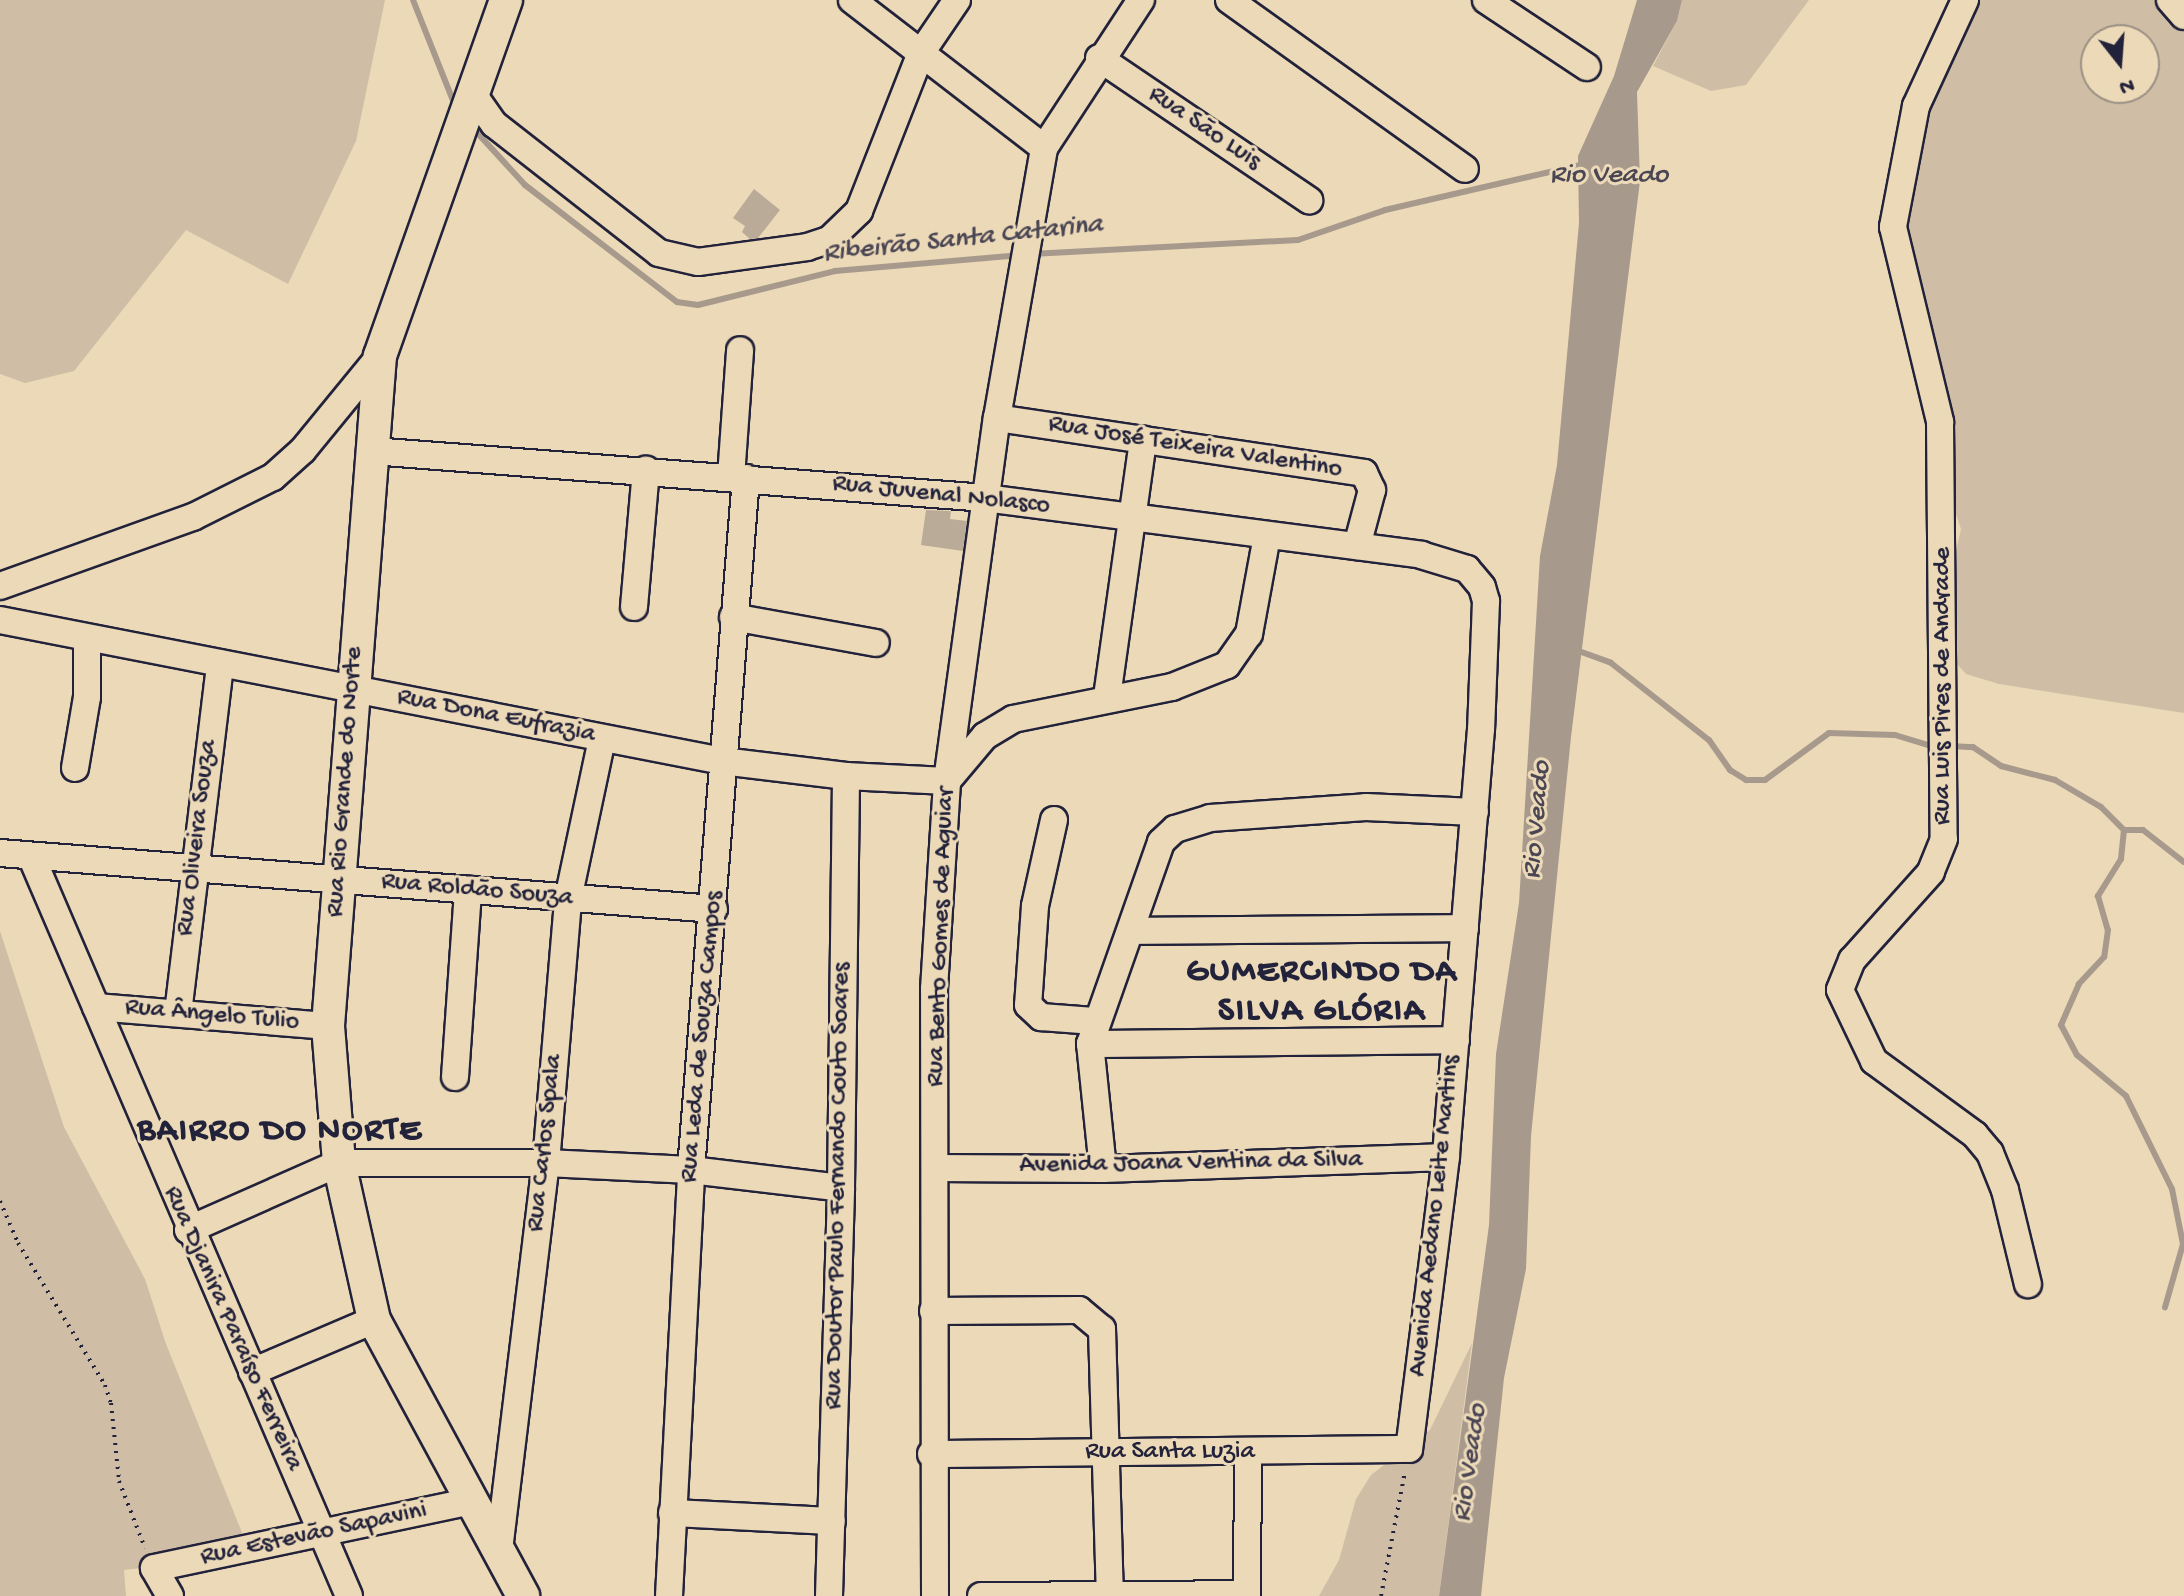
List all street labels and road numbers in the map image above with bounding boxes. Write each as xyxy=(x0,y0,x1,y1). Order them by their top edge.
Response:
street label: Rua São Luis xyxy=(1142,80,1266,178)
street label: Rua José Teixeira Valentino xyxy=(1046,409,1344,487)
street label: Rua Juvenal Nolasco xyxy=(831,469,1051,523)
street label: Rua Luis Pires de Andrade xyxy=(1928,547,1960,825)
street label: Rua Rio Grande do Norte xyxy=(321,646,371,918)
street label: Rua Dona Eufrazia xyxy=(394,682,598,752)
street label: Rua Oliveira Souza xyxy=(170,738,226,938)
street label: Rua Bento Gomes de Aguiar xyxy=(921,787,963,1087)
street label: Rua Roldão Souza xyxy=(380,867,574,915)
street label: Rua Leda de Souza Campos xyxy=(675,890,731,1184)
street label: Rua Doutor Paulo Fernando Couto Soares xyxy=(820,962,858,1410)
street label: Rua Ângelo Tulio xyxy=(124,993,300,1039)
street label: Rua Carlos Spala xyxy=(521,1053,571,1233)
street label: Avenida Aedano Leite Martins xyxy=(1404,1054,1468,1378)
street label: Avenida Joana Ventina da Silva xyxy=(1019,1145,1363,1183)
street label: Rua Djanira Paraíso Ferreira xyxy=(155,1182,309,1476)
street label: Rua Santa Luzia xyxy=(1085,1437,1255,1469)
street label: Rua Estevão Sapavini xyxy=(198,1496,430,1574)

